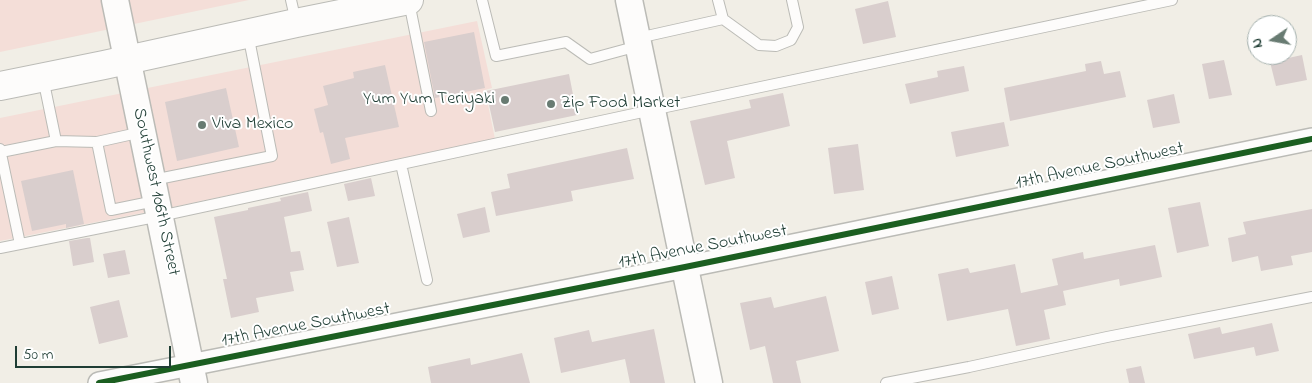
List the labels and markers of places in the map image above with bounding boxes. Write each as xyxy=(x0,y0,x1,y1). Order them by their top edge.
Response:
place label: Yum Yum Teriyaki xyxy=(363,89,495,111)
place label: Zip Food Market xyxy=(561,93,680,115)
marker: Yum Yum Teriyaki xyxy=(499,94,511,106)
marker: Zip Food Market xyxy=(545,98,557,110)
place label: Viva Mexico xyxy=(212,114,293,136)
marker: Viva Mexico xyxy=(196,119,208,131)

